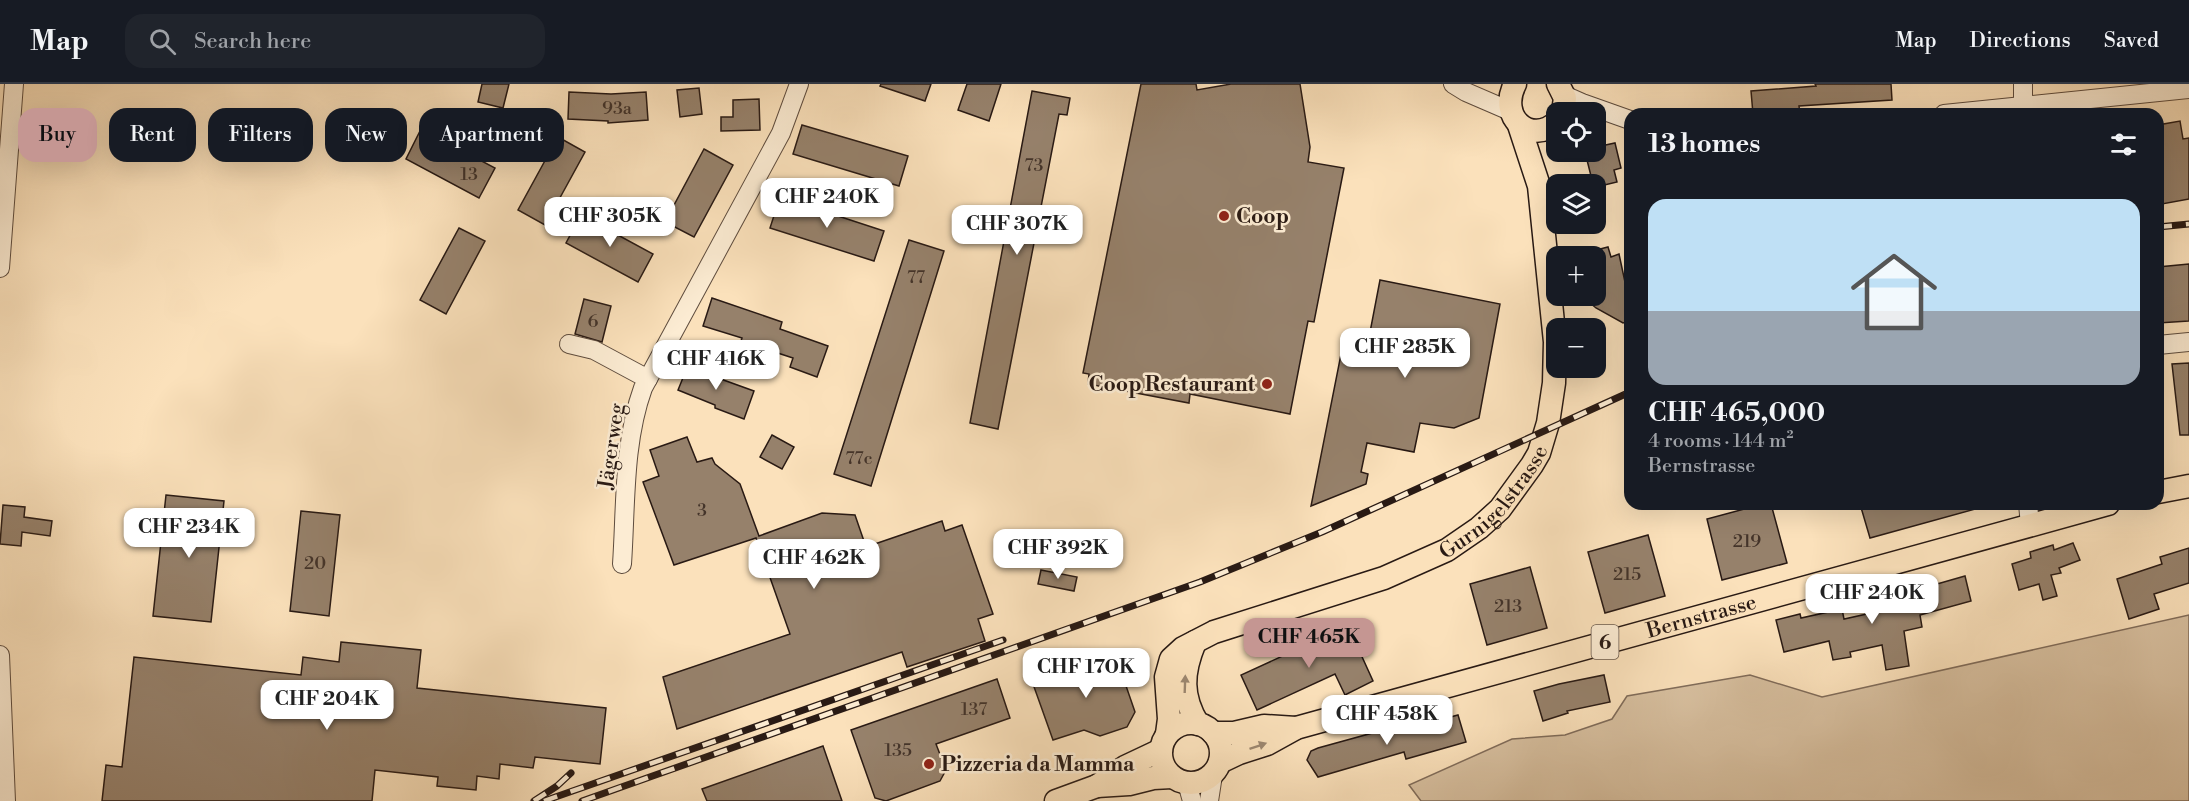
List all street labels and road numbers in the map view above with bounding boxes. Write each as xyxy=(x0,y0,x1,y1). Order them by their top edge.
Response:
street label: Jägerweg xyxy=(593,401,631,492)
street label: Gurnigelstrasse xyxy=(1434,443,1554,566)
street label: Bernstrasse xyxy=(1643,590,1759,645)
road number: 6 xyxy=(1592,625,1618,659)

